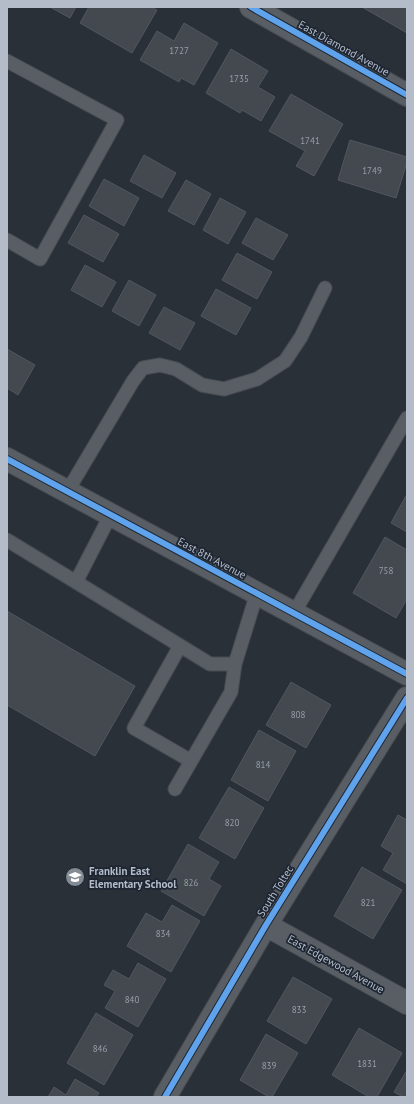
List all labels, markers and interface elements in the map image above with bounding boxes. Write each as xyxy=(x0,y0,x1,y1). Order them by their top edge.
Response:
street label: East Diamond Avenue xyxy=(296,17,392,79)
house number: 1727 xyxy=(169,45,189,56)
house number: 1735 xyxy=(229,73,249,84)
house number: 1741 xyxy=(300,135,320,146)
house number: 1749 xyxy=(362,165,382,176)
street label: East 8th Avenue xyxy=(175,534,249,582)
house number: 758 xyxy=(379,565,393,576)
house number: 808 xyxy=(291,709,305,720)
house number: 814 xyxy=(256,759,270,770)
house number: 820 xyxy=(225,817,239,828)
street label: South Toltec xyxy=(254,863,296,919)
place label: Franklin East Elementary School xyxy=(89,864,177,891)
school or university icon: Franklin East Elementary School xyxy=(64,866,86,888)
house number: 826 xyxy=(184,877,198,888)
house number: 821 xyxy=(361,897,375,908)
house number: 834 xyxy=(156,928,170,939)
street label: East Edgewood Avenue xyxy=(285,932,387,997)
house number: 840 xyxy=(125,994,139,1005)
house number: 833 xyxy=(292,1004,306,1015)
house number: 846 xyxy=(93,1043,107,1054)
house number: 1831 xyxy=(357,1058,377,1069)
house number: 839 xyxy=(262,1060,276,1071)

